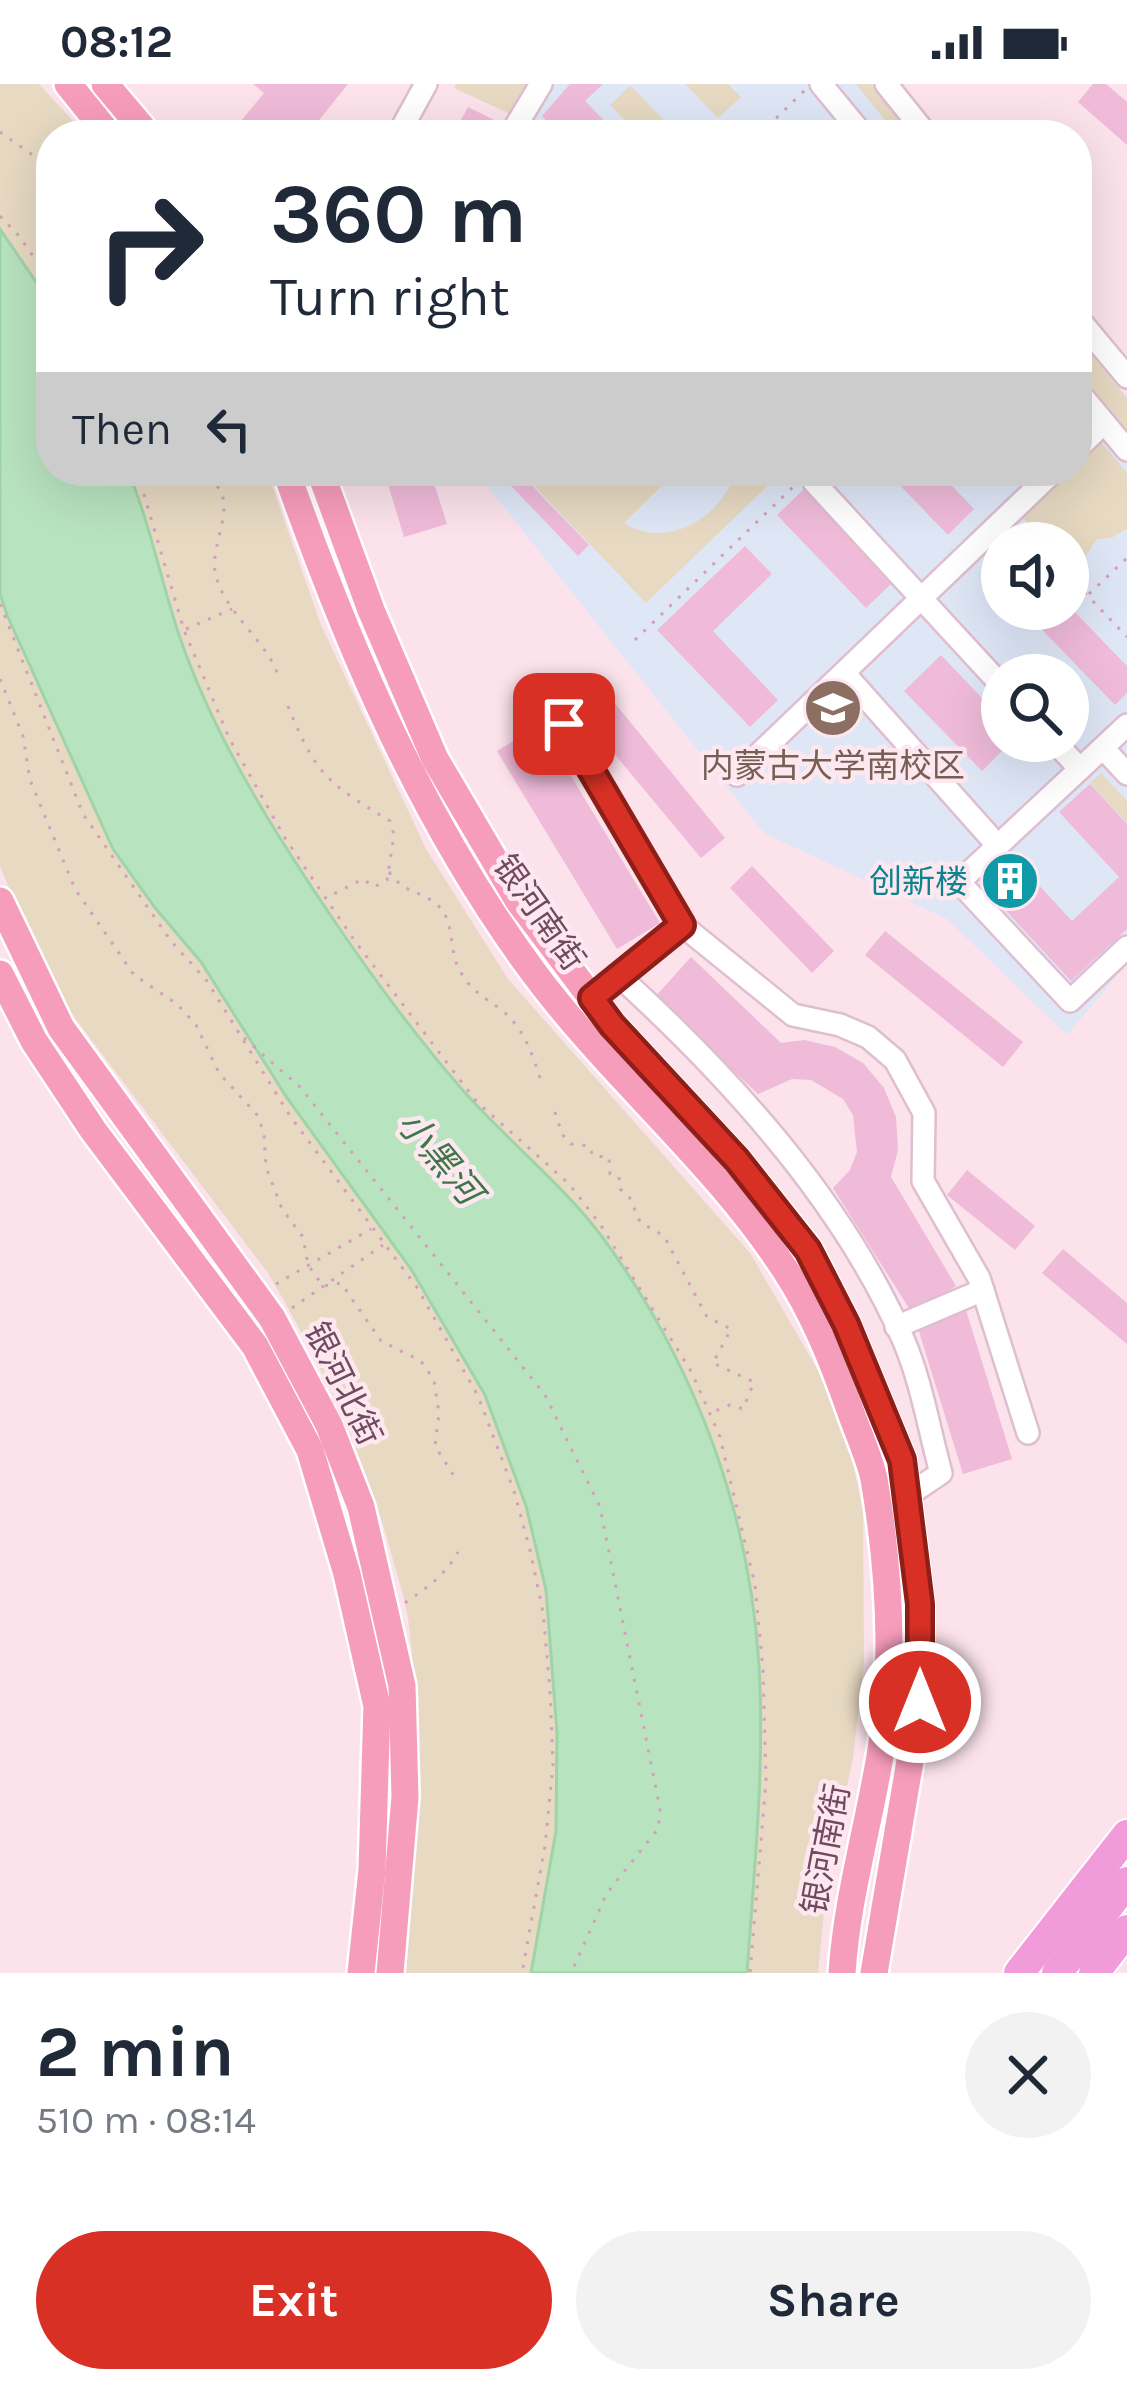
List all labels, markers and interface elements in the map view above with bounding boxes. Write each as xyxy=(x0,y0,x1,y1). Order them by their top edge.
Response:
text: 08:12 xyxy=(60,16,173,68)
text: 360 m xyxy=(270,165,527,263)
icon: right xyxy=(72,168,228,324)
text: Turn right xyxy=(270,265,510,329)
icon: left xyxy=(196,396,262,462)
text: Then xyxy=(72,403,172,455)
map controls xyxy=(981,522,1089,762)
button: sound xyxy=(981,522,1089,630)
button: search xyxy=(981,654,1089,762)
pin xyxy=(513,673,615,775)
school or university icon: 内蒙古大学南校区 xyxy=(802,677,864,739)
icon: arrive xyxy=(531,691,597,757)
place label: 内蒙古大学南校区 xyxy=(701,747,965,785)
street label: 银河南街 xyxy=(486,848,593,978)
building icon: 创新楼 xyxy=(979,850,1041,912)
place label: 创新楼 xyxy=(869,863,968,901)
water label: 小黑河 xyxy=(388,1103,494,1217)
street label: 银河北街 xyxy=(297,1316,389,1451)
position arrow xyxy=(857,1639,983,1765)
street label: 银河南街 xyxy=(795,1781,857,1918)
text: 2 min xyxy=(36,2010,235,2094)
button: close xyxy=(965,2012,1091,2138)
text: 510 m · 08:14 xyxy=(36,2097,256,2143)
button: Exit xyxy=(36,2231,552,2369)
button: Share xyxy=(576,2231,1091,2369)

